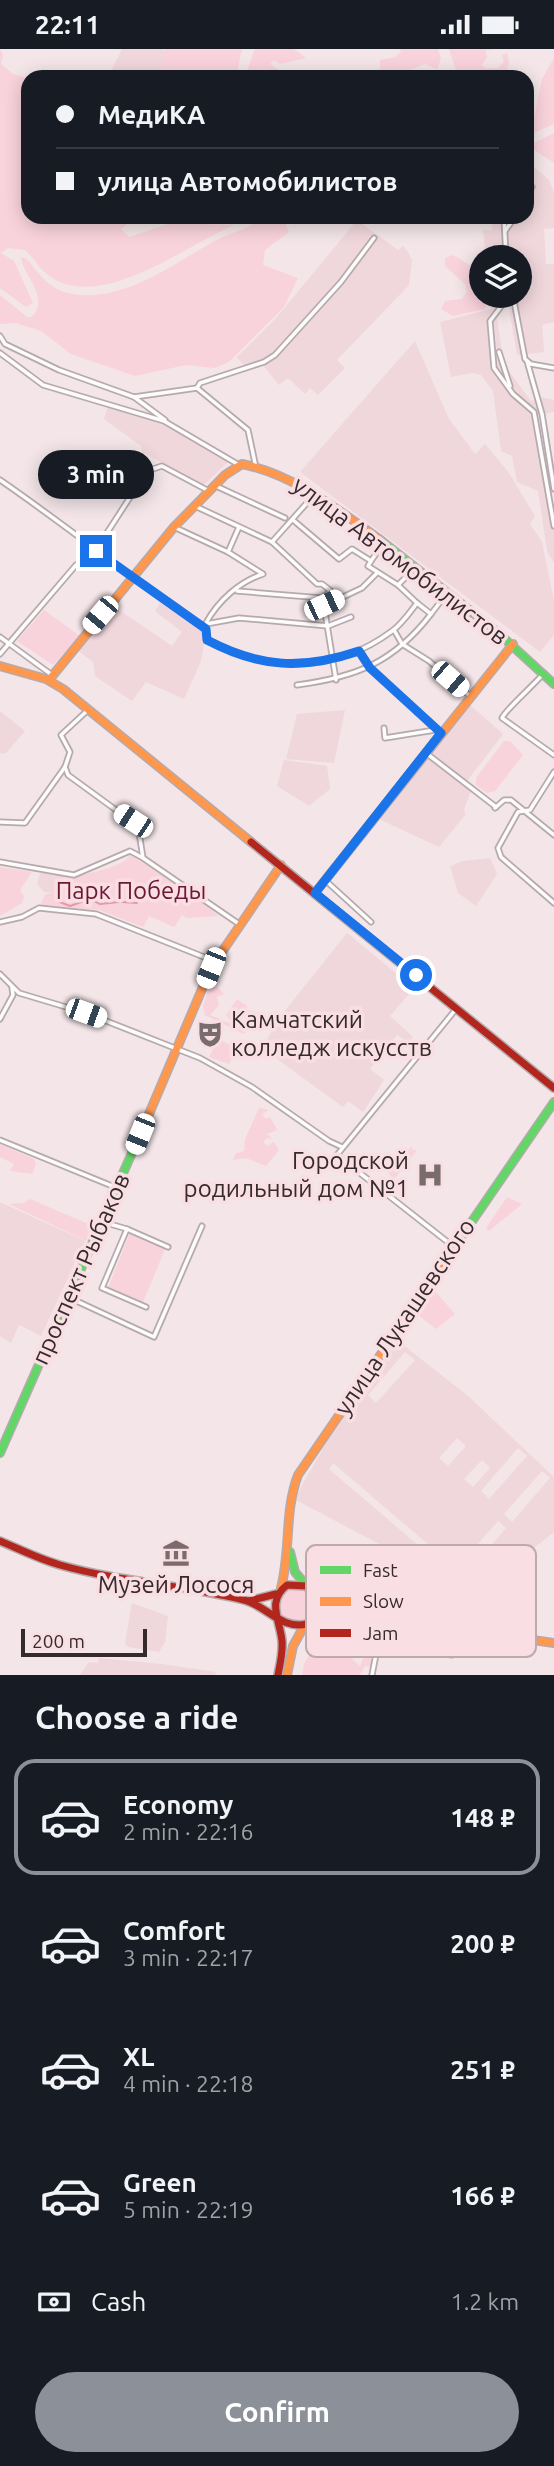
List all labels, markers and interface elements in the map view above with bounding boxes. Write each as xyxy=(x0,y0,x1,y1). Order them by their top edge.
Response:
text: 22:11 xyxy=(35,10,100,39)
text: МедиКА xyxy=(98,100,205,129)
text: улица Автомобилистов xyxy=(98,167,397,196)
map controls xyxy=(469,245,532,308)
button: layers xyxy=(469,245,532,308)
callout: 3 min xyxy=(38,449,154,498)
text: 3 min xyxy=(67,462,125,487)
street label: улица Автомобилистов xyxy=(287,471,513,650)
route end xyxy=(80,535,112,567)
car xyxy=(301,587,348,623)
car xyxy=(79,592,122,638)
car xyxy=(428,657,473,701)
car xyxy=(110,801,157,841)
park label: Парк Победы xyxy=(56,877,206,904)
car xyxy=(194,945,229,991)
route start xyxy=(400,959,432,991)
car xyxy=(63,996,110,1030)
place label: Камчатский колледж искусств xyxy=(231,1006,432,1061)
theatre icon: Камчатский колледж искусств xyxy=(195,1019,225,1049)
car xyxy=(123,1111,158,1157)
place label: Городской родильный дом №1 xyxy=(184,1147,409,1202)
hospital icon: Городской родильный дом №1 xyxy=(415,1160,445,1190)
street label: проспект Рыбаков xyxy=(26,1169,135,1369)
street label: улица Лукашевского xyxy=(329,1214,480,1420)
museum icon: Музей Лосося xyxy=(161,1538,191,1568)
legend xyxy=(306,1545,536,1657)
text: Fast xyxy=(363,1559,398,1581)
place label: Музей Лосося xyxy=(98,1571,254,1598)
text: Slow xyxy=(363,1590,404,1612)
text: Jam xyxy=(363,1622,399,1644)
scale bar xyxy=(21,1626,147,1658)
text: 200 m xyxy=(32,1630,85,1652)
text: Choose a ride xyxy=(35,1699,238,1735)
icon: car xyxy=(39,1786,102,1849)
text: Economy xyxy=(123,1790,233,1819)
text: 148 ₽ xyxy=(450,1803,515,1832)
text: 2 min · 22:16 xyxy=(123,1819,254,1844)
icon: car xyxy=(39,1912,102,1975)
text: Comfort xyxy=(123,1916,226,1945)
text: 200 ₽ xyxy=(450,1929,515,1958)
text: 3 min · 22:17 xyxy=(123,1945,254,1970)
icon: car xyxy=(39,2038,102,2101)
text: XL xyxy=(123,2042,154,2071)
text: 251 ₽ xyxy=(450,2055,515,2084)
text: 4 min · 22:18 xyxy=(123,2071,254,2096)
icon: car xyxy=(39,2164,102,2227)
text: Green xyxy=(123,2168,197,2197)
text: 166 ₽ xyxy=(450,2181,515,2210)
text: 5 min · 22:19 xyxy=(123,2197,254,2222)
icon: cash xyxy=(35,2283,73,2321)
text: Cash xyxy=(91,2287,146,2316)
text: 1.2 km xyxy=(451,2289,519,2314)
button: Confirm xyxy=(35,2372,519,2452)

